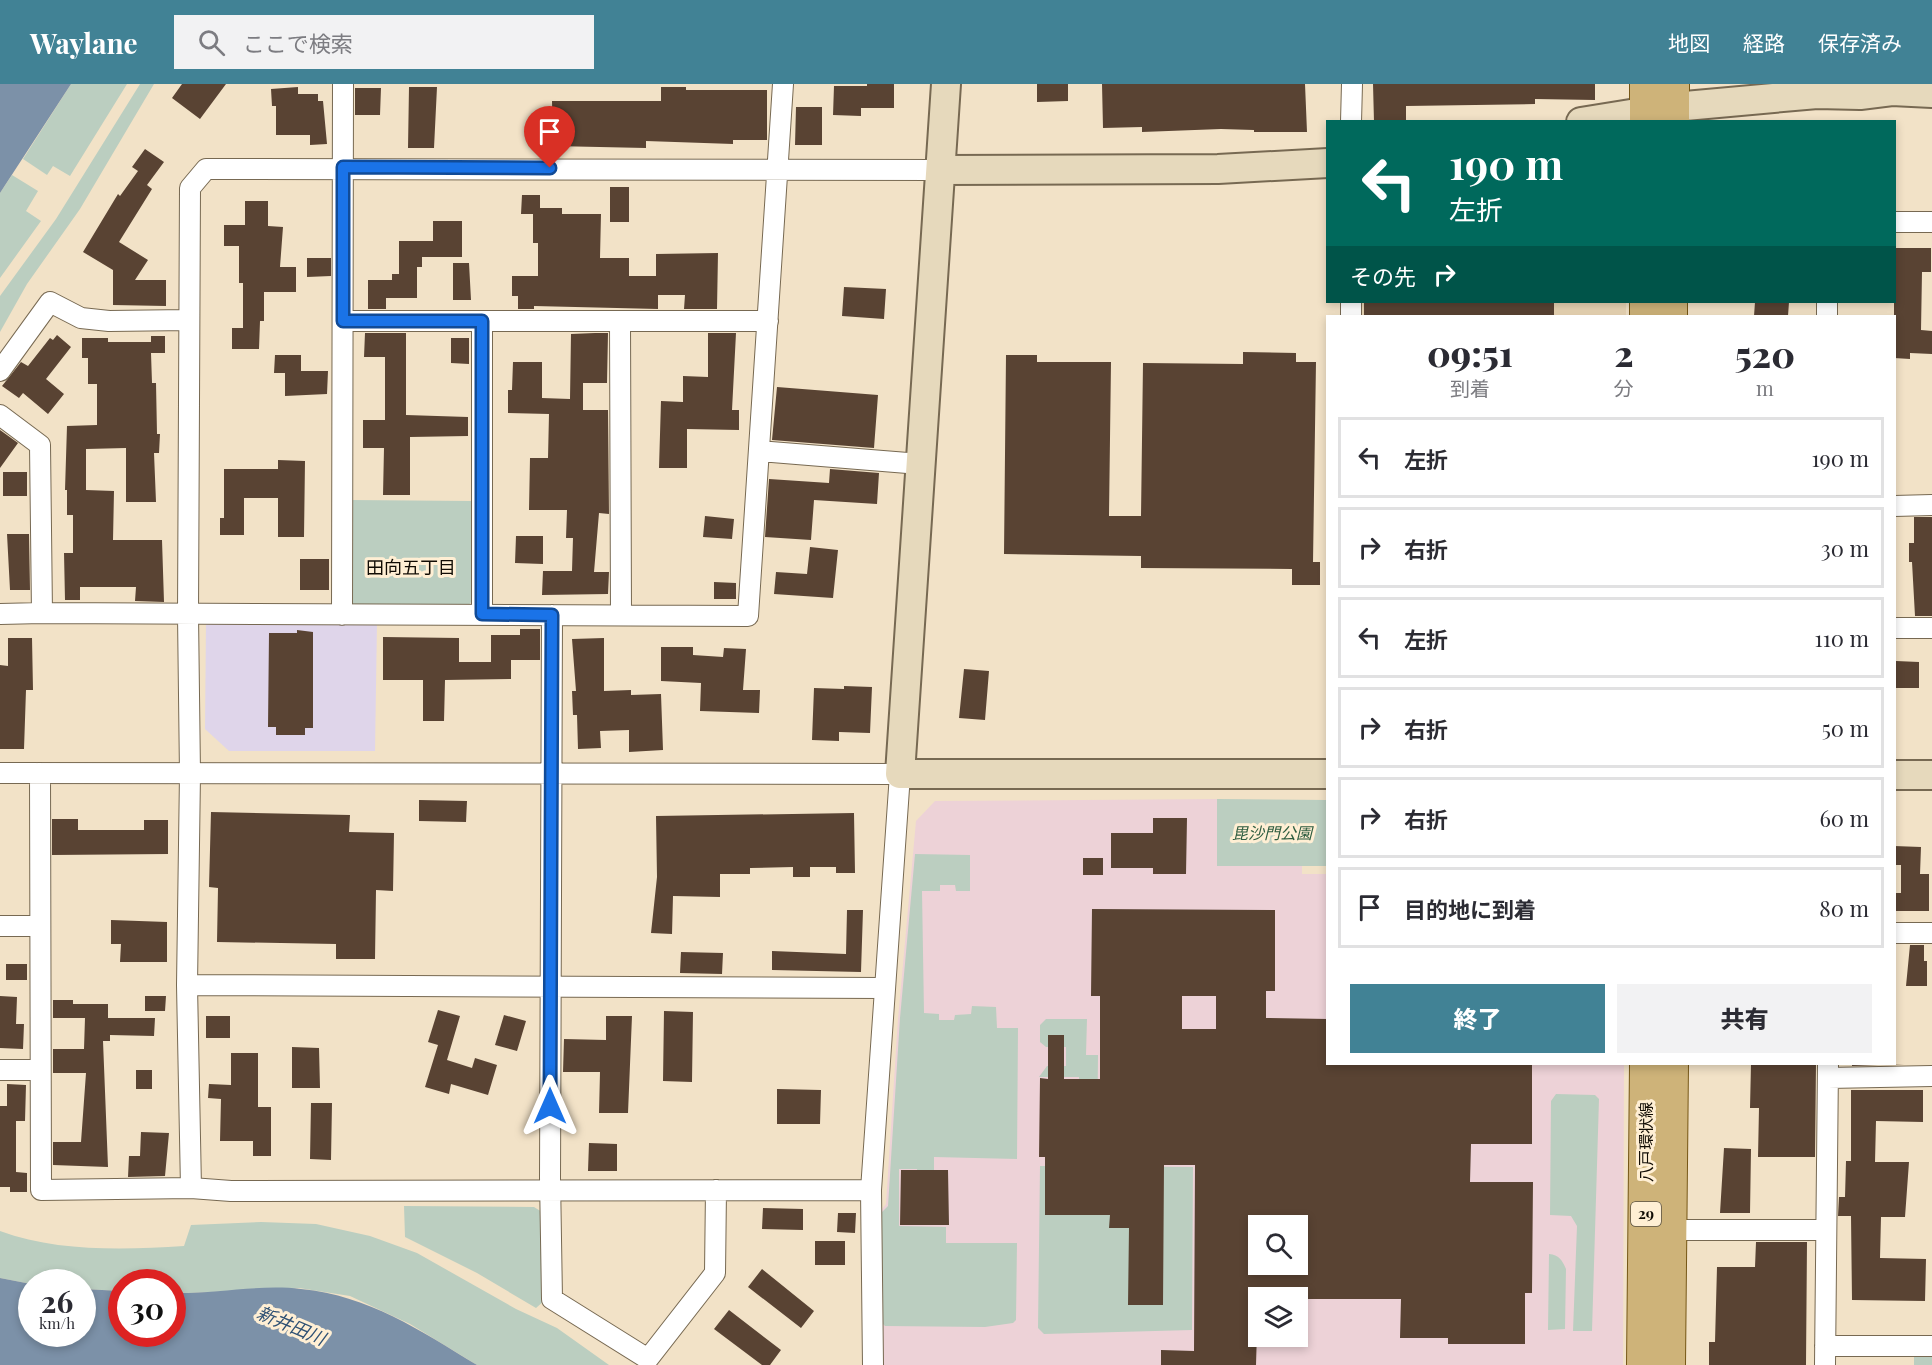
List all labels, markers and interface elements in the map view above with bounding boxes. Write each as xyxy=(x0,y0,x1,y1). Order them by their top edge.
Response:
search box xyxy=(174,15,594,69)
text: Waylane xyxy=(30,24,138,61)
icon: search xyxy=(195,26,228,59)
text: ここで検索 xyxy=(243,28,353,58)
text: 地図 xyxy=(1668,28,1710,56)
text: 経路 xyxy=(1743,28,1785,56)
text: 保存済み xyxy=(1818,28,1902,56)
pin xyxy=(524,106,575,168)
icon: arrive xyxy=(533,115,566,148)
text: 190 m xyxy=(1449,135,1563,191)
icon: left xyxy=(1350,144,1428,222)
text: 左折 xyxy=(1449,191,1503,227)
icon: right xyxy=(1428,258,1461,291)
text: その先 xyxy=(1350,261,1416,291)
text: 09:51 xyxy=(1427,328,1513,376)
text: 2 xyxy=(1614,328,1634,376)
text: 520 xyxy=(1735,329,1795,377)
text: 到着 xyxy=(1450,374,1490,401)
text: 分 xyxy=(1614,374,1634,401)
text: m xyxy=(1756,374,1774,401)
icon: left xyxy=(1353,441,1386,474)
text: 190 m xyxy=(1811,443,1869,473)
text: 左折 xyxy=(1404,444,1448,474)
icon: right xyxy=(1353,531,1386,564)
text: 30 m xyxy=(1821,533,1869,563)
text: 右折 xyxy=(1404,534,1448,564)
district label: 田向五丁目 xyxy=(366,555,456,579)
icon: left xyxy=(1353,621,1386,654)
text: 110 m xyxy=(1815,623,1869,653)
text: 左折 xyxy=(1404,624,1448,654)
icon: right xyxy=(1353,711,1386,744)
text: 50 m xyxy=(1822,713,1869,743)
text: 右折 xyxy=(1404,714,1448,744)
icon: right xyxy=(1353,801,1386,834)
text: 60 m xyxy=(1819,803,1869,833)
text: 右折 xyxy=(1404,804,1448,834)
park label: 毘沙門公園 xyxy=(1232,822,1314,843)
icon: arrive xyxy=(1353,891,1386,924)
text: 80 m xyxy=(1819,893,1869,923)
text: 目的地に到着 xyxy=(1404,894,1536,924)
button: 終了 xyxy=(1350,984,1605,1053)
button: 共有 xyxy=(1617,984,1872,1053)
position arrow xyxy=(518,1074,582,1138)
street label: 八戸環状線 xyxy=(1635,1102,1656,1182)
road number: 29 xyxy=(1631,1202,1661,1226)
map controls xyxy=(1248,1215,1308,1347)
button: search xyxy=(1248,1215,1308,1275)
speed limit sign: 30 xyxy=(108,1269,186,1347)
text: 26 xyxy=(41,1281,73,1321)
button: layers xyxy=(1248,1287,1308,1347)
water label: 新井田川 xyxy=(254,1300,331,1351)
text: km/h xyxy=(39,1313,75,1333)

